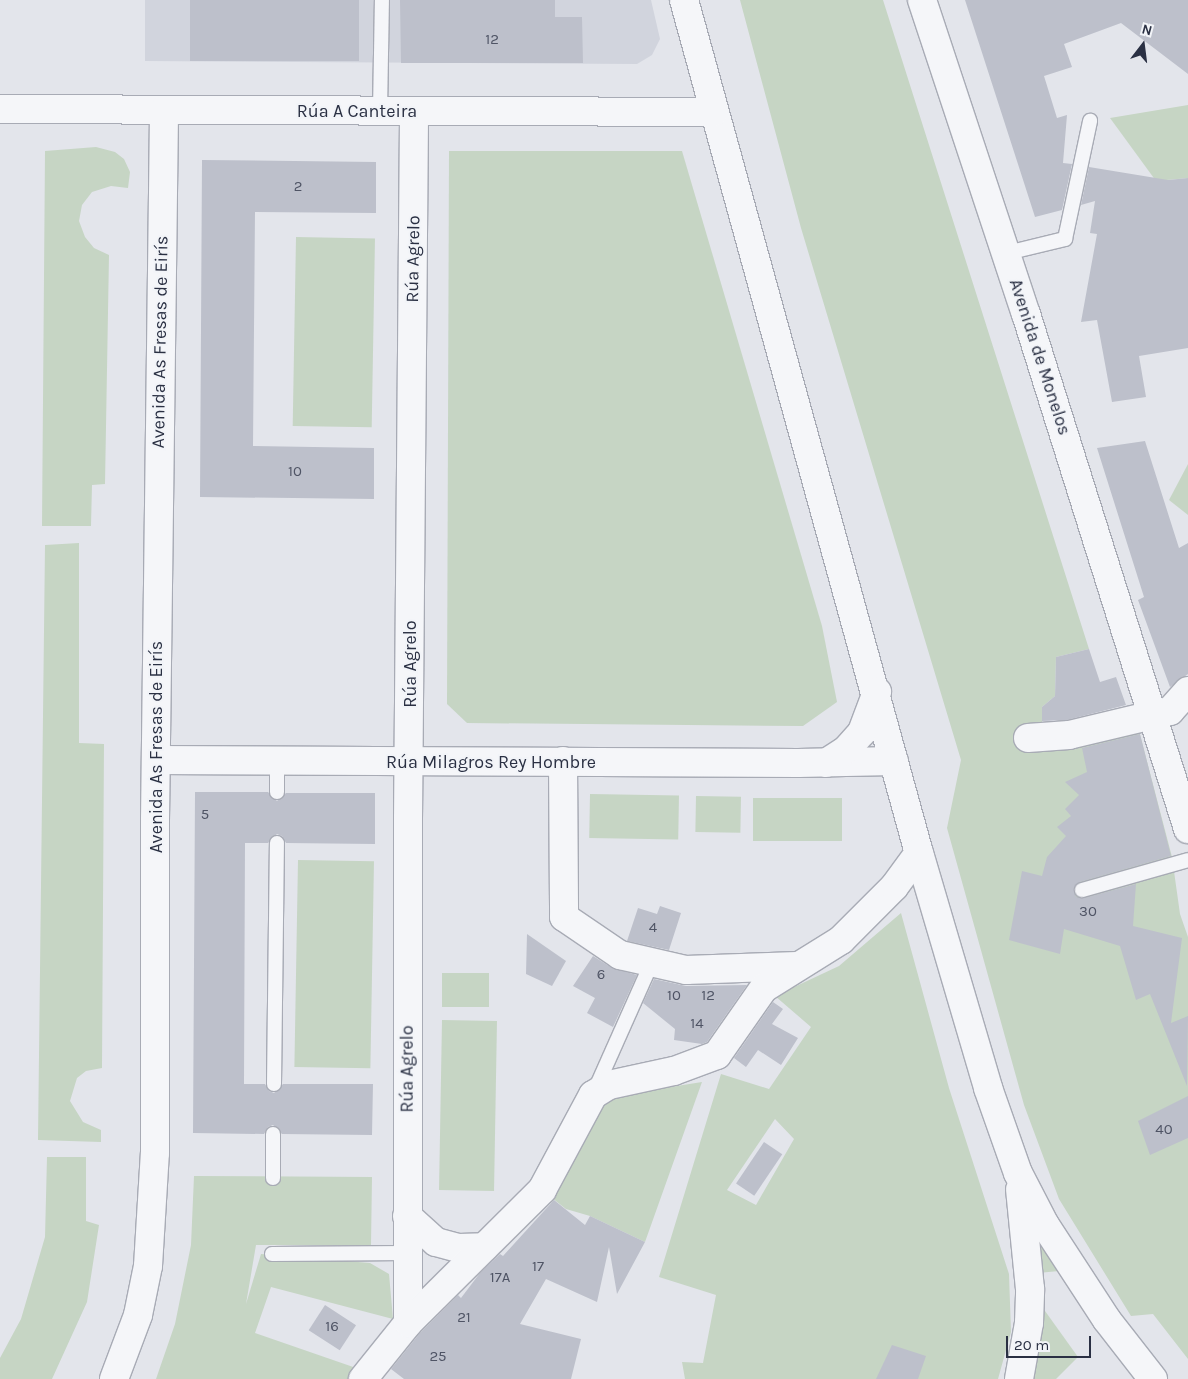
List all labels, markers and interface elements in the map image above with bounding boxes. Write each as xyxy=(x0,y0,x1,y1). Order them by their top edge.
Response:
north arrow xyxy=(1118,20,1168,70)
text: N xyxy=(1140,21,1154,40)
house number: 12 xyxy=(485,31,499,49)
street label: Rúa A Canteira xyxy=(297,100,417,122)
house number: 2 xyxy=(294,178,302,196)
street label: Rúa Agrelo xyxy=(401,215,425,303)
street label: Avenida As Fresas de Eirís xyxy=(147,235,173,449)
street label: Avenida de Monelos xyxy=(1005,276,1075,438)
house number: 10 xyxy=(288,463,302,481)
street label: Rúa Agrelo xyxy=(399,620,421,708)
street label: Avenida As Fresas de Eirís xyxy=(145,641,167,853)
street label: Rúa Milagros Rey Hombre xyxy=(386,751,596,773)
house number: 5 xyxy=(201,806,209,824)
house number: 30 xyxy=(1079,903,1097,921)
house number: 4 xyxy=(649,919,657,937)
house number: 6 xyxy=(597,966,605,984)
house number: 10 xyxy=(667,987,681,1005)
house number: 12 xyxy=(701,987,715,1005)
house number: 14 xyxy=(690,1015,704,1033)
street label: Rúa Agrelo xyxy=(396,1025,418,1113)
house number: 40 xyxy=(1155,1121,1173,1139)
house number: 17 xyxy=(532,1258,544,1276)
house number: 17A xyxy=(490,1269,510,1287)
house number: 21 xyxy=(457,1309,471,1327)
house number: 16 xyxy=(325,1318,339,1336)
scale bar xyxy=(1008,1326,1093,1358)
text: 20 m xyxy=(1014,1336,1049,1354)
house number: 25 xyxy=(429,1348,447,1366)

